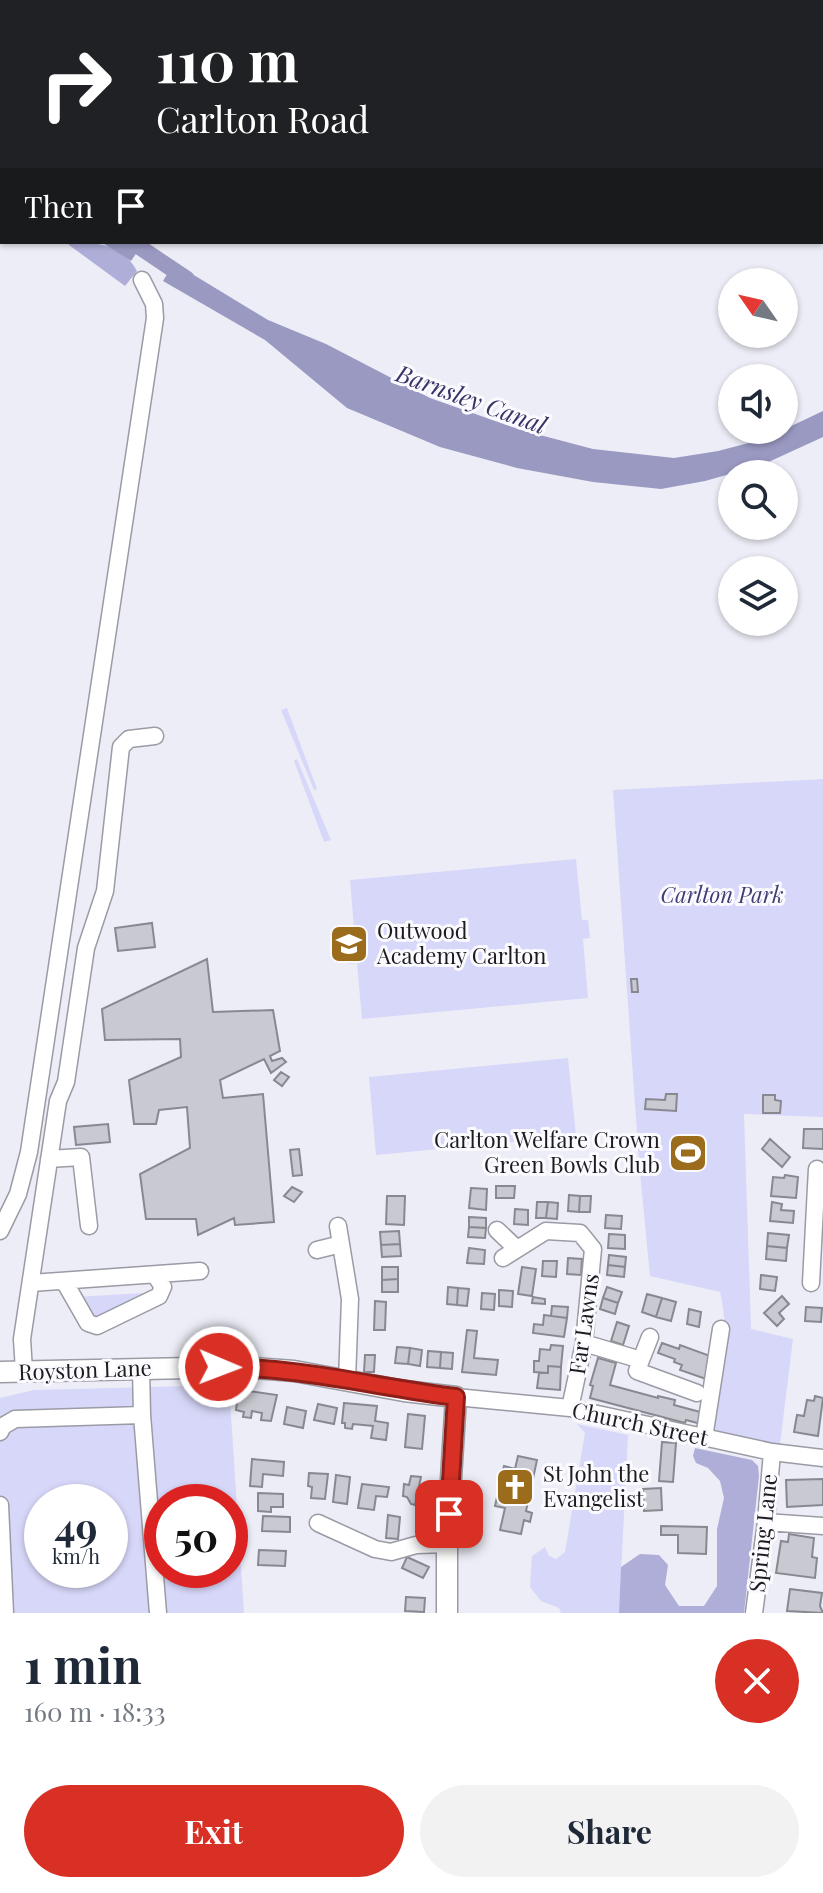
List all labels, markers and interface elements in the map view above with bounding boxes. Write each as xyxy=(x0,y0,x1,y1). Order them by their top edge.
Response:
text: 110 m xyxy=(156,22,299,97)
icon: right xyxy=(24,32,128,136)
text: Carlton Road xyxy=(156,94,369,142)
icon: arrive xyxy=(109,184,153,228)
text: Then xyxy=(24,186,93,226)
north arrow xyxy=(718,268,798,348)
map controls xyxy=(718,268,798,636)
water label: Barnsley Canal xyxy=(391,356,552,441)
button: sound xyxy=(718,364,798,444)
button: search xyxy=(718,460,798,540)
button: layers xyxy=(718,556,798,636)
park label: Carlton Park xyxy=(660,879,784,909)
place label: Outwood Academy Carlton xyxy=(376,915,546,970)
school or university icon: Outwood Academy Carlton xyxy=(328,923,370,965)
place label: Carlton Welfare Crown Green Bowls Club xyxy=(434,1124,660,1179)
sports icon: Carlton Welfare Crown Green Bowls Club xyxy=(667,1132,709,1174)
street label: Far Lawns xyxy=(561,1271,605,1376)
position arrow xyxy=(177,1325,261,1409)
street label: Royston Lane xyxy=(18,1352,152,1386)
street label: Church Street xyxy=(569,1394,712,1452)
place label: St John the Evangelist xyxy=(543,1458,650,1513)
church icon: St John the Evangelist xyxy=(494,1466,536,1508)
street label: Spring Lane xyxy=(741,1472,783,1594)
pin xyxy=(415,1480,483,1548)
speed limit sign: 50 xyxy=(144,1484,248,1588)
icon: arrive xyxy=(427,1492,471,1536)
text: 49 xyxy=(54,1499,98,1552)
text: km/h xyxy=(52,1542,100,1569)
text: 1 min xyxy=(24,1632,142,1696)
button: close xyxy=(715,1639,799,1723)
text: 160 m · 18:33 xyxy=(24,1694,166,1729)
button: Exit xyxy=(24,1785,404,1877)
button: Share xyxy=(420,1785,799,1877)

